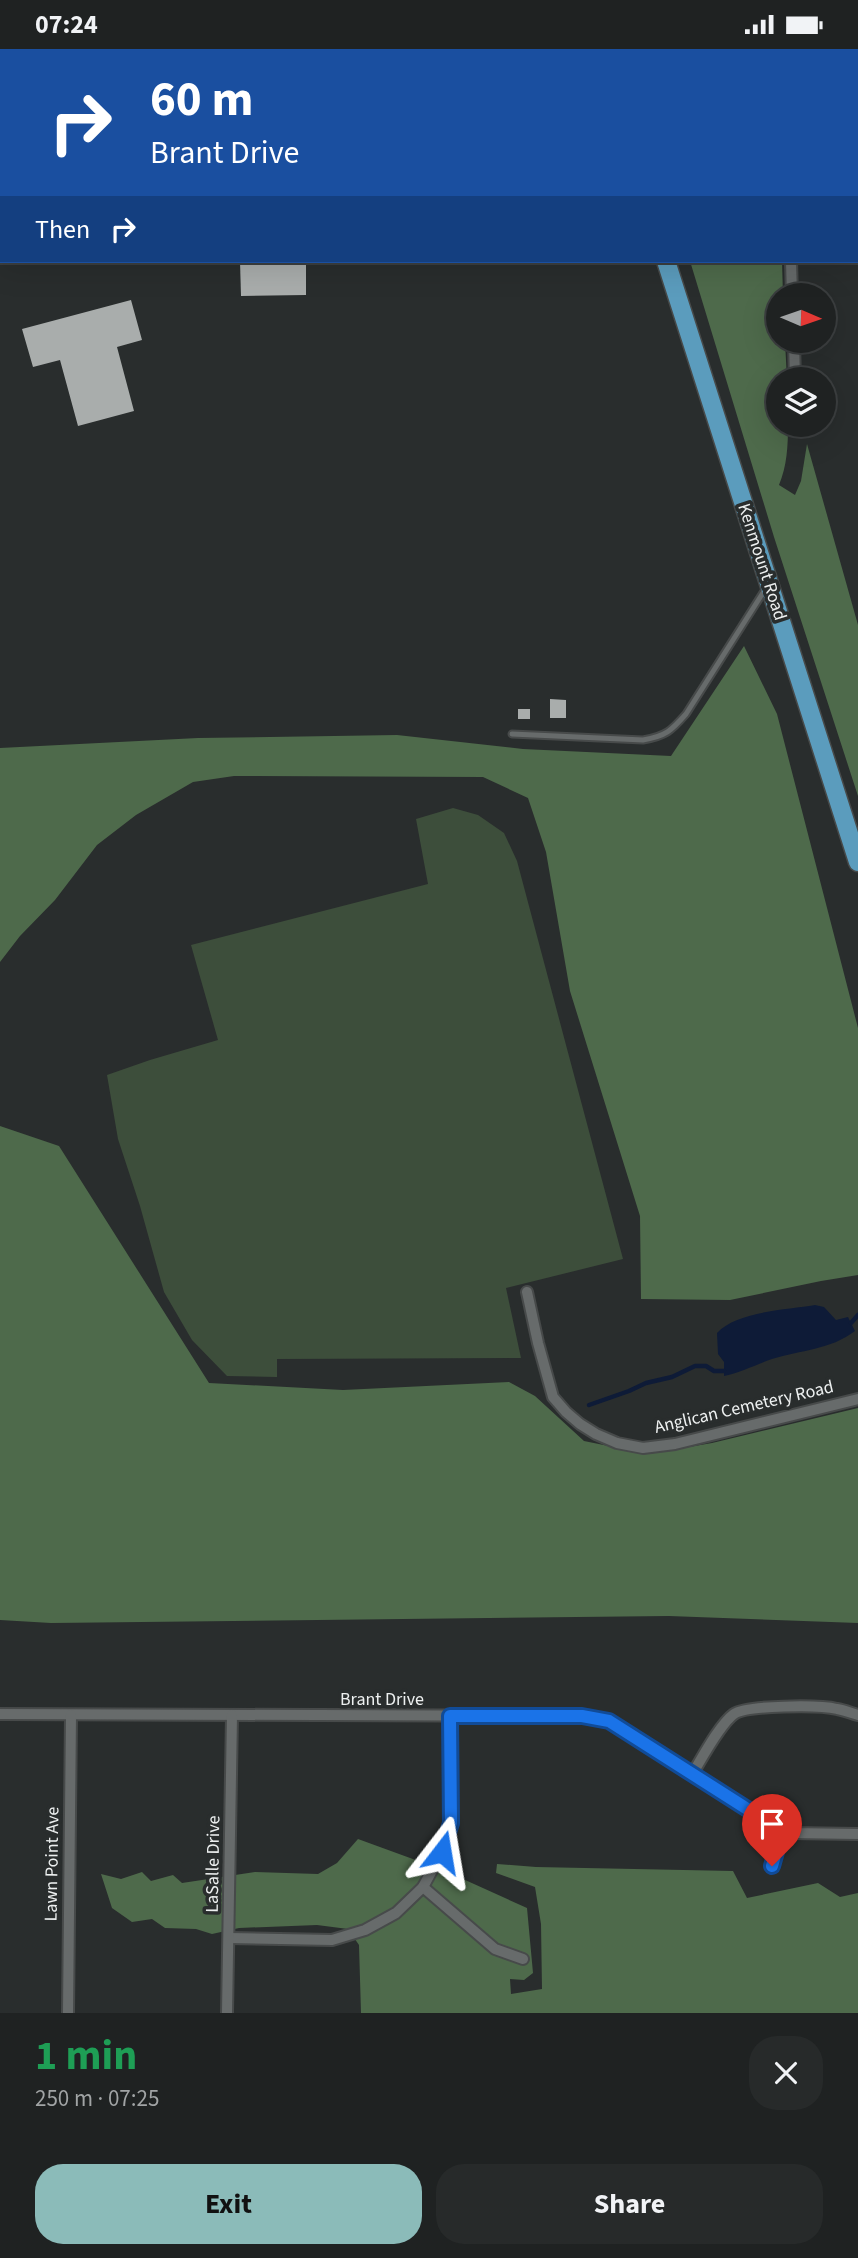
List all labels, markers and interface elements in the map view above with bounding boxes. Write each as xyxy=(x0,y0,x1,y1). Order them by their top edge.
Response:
text: 07:24 xyxy=(35,6,98,43)
text: 60 m xyxy=(150,65,254,135)
icon: right xyxy=(35,77,126,168)
text: Brant Drive xyxy=(150,130,299,176)
icon: right xyxy=(104,210,142,248)
text: Then xyxy=(35,211,90,248)
north arrow xyxy=(766,283,836,353)
map controls xyxy=(766,283,836,437)
button: layers xyxy=(766,367,836,437)
street label: Kenmount Road xyxy=(731,500,793,624)
street label: Anglican Cemetery Road xyxy=(652,1374,836,1440)
street label: Brant Drive xyxy=(340,1687,424,1712)
pin xyxy=(742,1794,802,1866)
icon: arrive xyxy=(753,1805,791,1843)
street label: Lawn Point Ave xyxy=(39,1806,65,1922)
street label: LaSalle Drive xyxy=(200,1815,226,1913)
position arrow xyxy=(405,1815,479,1889)
text: 1 min xyxy=(35,2026,137,2086)
button: close xyxy=(749,2036,823,2110)
text: 250 m · 07:25 xyxy=(35,2082,159,2115)
button: Exit xyxy=(35,2164,422,2244)
button: Share xyxy=(436,2164,823,2244)

